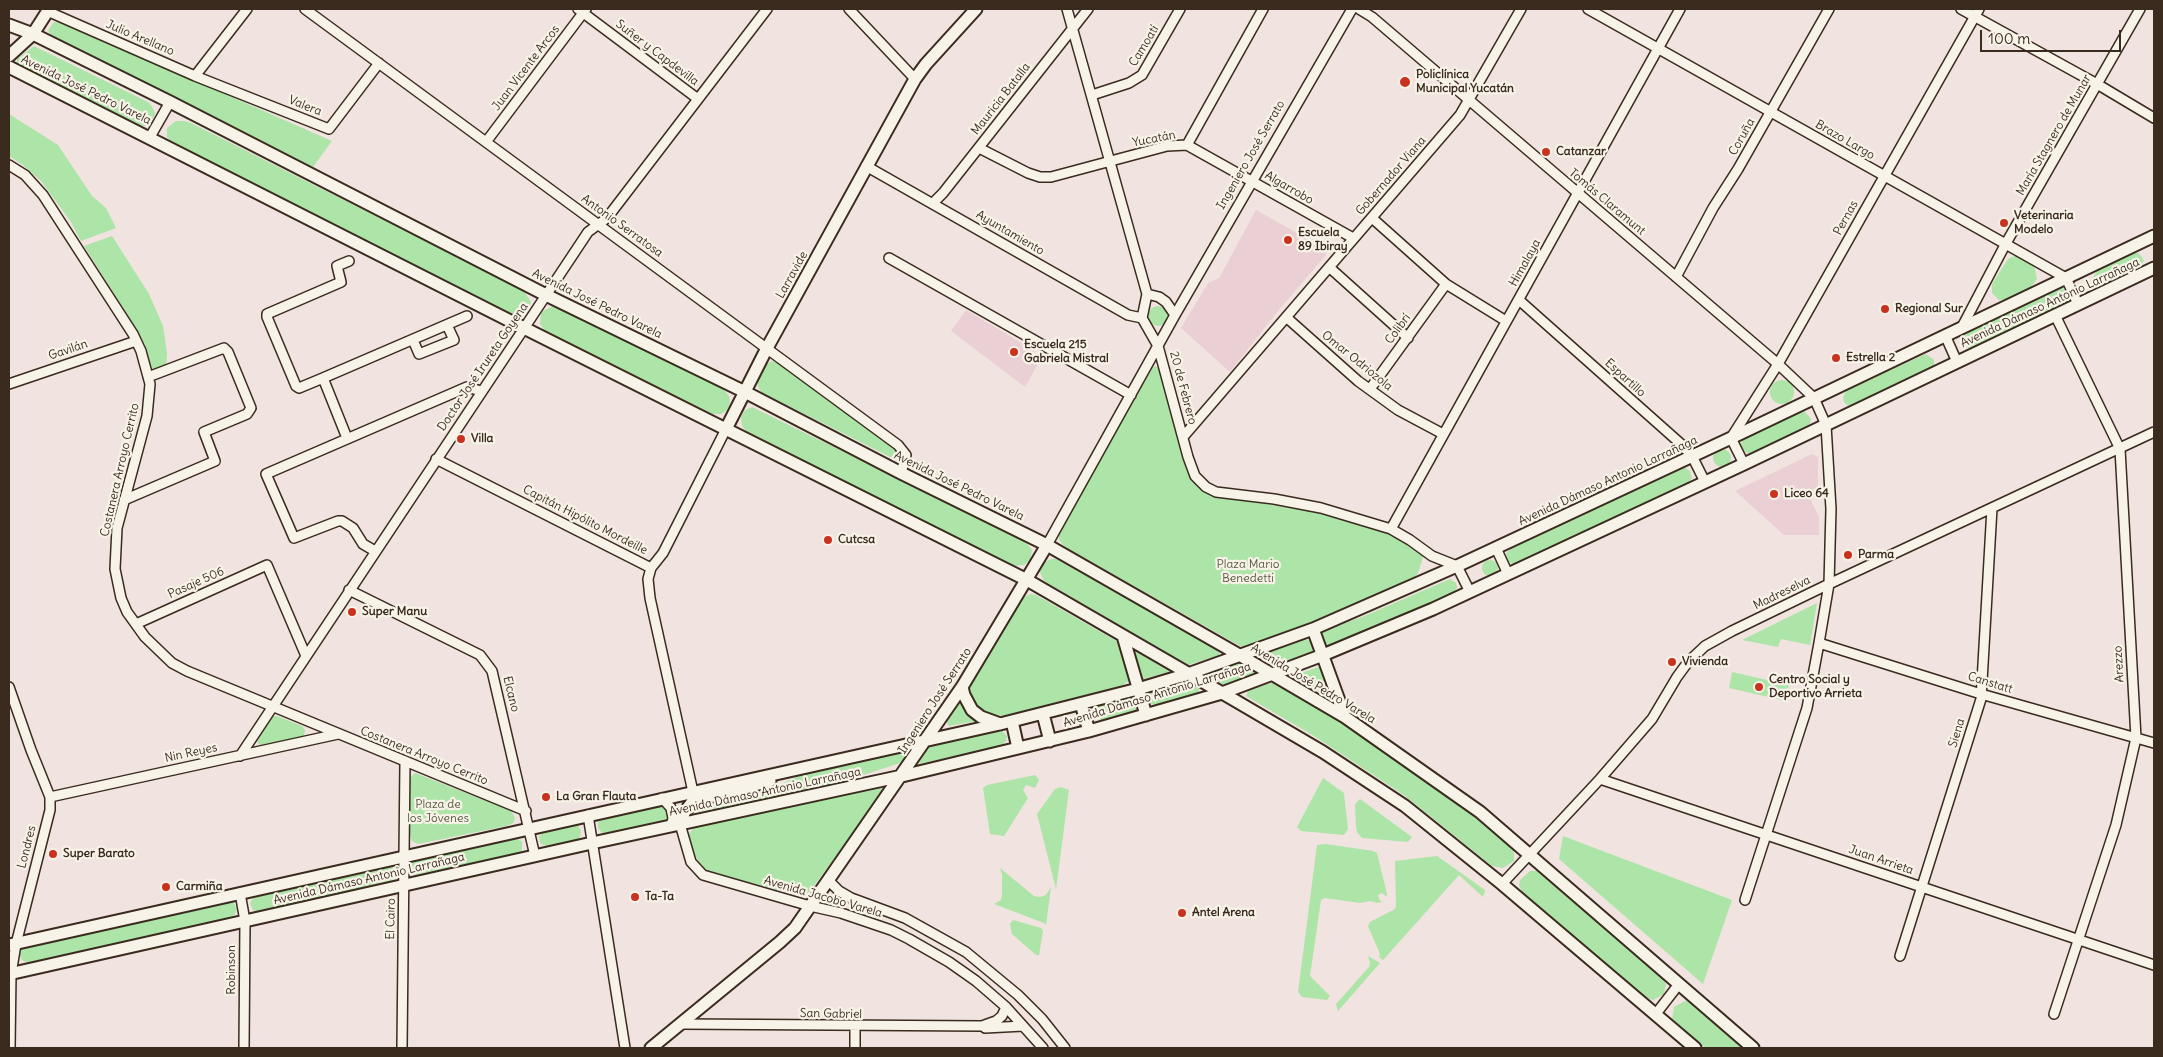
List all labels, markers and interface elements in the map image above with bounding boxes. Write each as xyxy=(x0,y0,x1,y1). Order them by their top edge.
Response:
street label: Julio Arellano xyxy=(104,17,176,59)
street label: Suñer y Capdevilla xyxy=(613,17,701,89)
scale bar xyxy=(1983,20,2124,52)
street label: Juan Vicente Arcos xyxy=(489,23,563,113)
street label: Camoatí xyxy=(1126,23,1162,69)
text: 100 m xyxy=(1988,29,2030,48)
street label: Avenida José Pedro Varela xyxy=(19,52,153,128)
street label: Mauricia Batalla xyxy=(968,60,1034,138)
place label: Policlínica Municipal Yucatán xyxy=(1416,68,1514,96)
street label: María Stagnero de Munar xyxy=(2013,72,2095,198)
marker: Policlínica Municipal Yucatán xyxy=(1398,75,1412,89)
street label: Valera xyxy=(286,93,324,119)
street label: Ingeniero José Serrato xyxy=(1214,98,1288,212)
street label: Coruña xyxy=(1726,116,1758,158)
street label: Brazo Largo xyxy=(1813,117,1877,163)
street label: Yucatán xyxy=(1131,128,1177,150)
street label: Gobernador Viana xyxy=(1353,134,1429,218)
place label: Catanzar xyxy=(1556,145,1606,159)
marker: Catanzar xyxy=(1540,146,1552,158)
street label: Tomás Claramunt xyxy=(1566,166,1648,238)
street label: Algarrobo xyxy=(1262,168,1316,208)
street label: Antonio Serratosa xyxy=(578,192,666,260)
street label: Pernas xyxy=(1831,198,1861,238)
street label: Ayuntamiento xyxy=(973,208,1047,258)
place label: Veterinaria Modelo xyxy=(2014,209,2074,237)
marker: Veterinaria Modelo xyxy=(1998,217,2010,229)
place label: Escuela 89 Ibiray xyxy=(1298,226,1348,254)
marker: Escuela 89 Ibiray xyxy=(1282,234,1294,246)
street label: Himalaya xyxy=(1506,237,1544,289)
street label: Larravide xyxy=(773,249,811,301)
street label: Avenida Dámaso Antonio Larrañaga xyxy=(1958,255,2142,351)
street label: Avenida José Pedro Varela xyxy=(530,266,664,342)
street label: Doctor José Irureta Goyena xyxy=(435,300,531,434)
place label: Regional Sur xyxy=(1895,302,1963,316)
marker: Regional Sur xyxy=(1879,303,1891,315)
street label: Colibrí xyxy=(1382,311,1414,347)
street label: Omar Odriozola xyxy=(1319,328,1395,394)
street label: Gavilán xyxy=(47,337,89,363)
place label: Escuela 215 Gabriela Mistral xyxy=(1024,338,1109,366)
marker: Escuela 215 Gabriela Mistral xyxy=(1008,346,1020,358)
street label: 20 de Febrero xyxy=(1166,350,1200,426)
place label: Estrella 2 xyxy=(1846,351,1895,365)
marker: Estrella 2 xyxy=(1830,352,1842,364)
street label: Espartillo xyxy=(1602,356,1648,400)
street label: Costanera Arroyo Cerrito xyxy=(98,402,142,538)
place label: Villa xyxy=(471,432,493,446)
marker: Villa xyxy=(455,433,467,445)
street label: Avenida Dámaso Antonio Larrañaga xyxy=(1516,433,1700,529)
street label: Avenida José Pedro Varela xyxy=(892,448,1026,524)
street label: Capitán Hipólito Mordeille xyxy=(520,482,650,558)
place label: Liceo 64 xyxy=(1784,487,1829,501)
marker: Liceo 64 xyxy=(1768,488,1780,500)
place label: Cutcsa xyxy=(838,533,875,547)
marker: Cutcsa xyxy=(822,534,834,546)
place label: Parma xyxy=(1858,548,1894,562)
marker: Parma xyxy=(1842,549,1854,561)
park label: Plaza Mario Benedetti xyxy=(1217,558,1279,586)
street label: Pasaje 506 xyxy=(166,564,226,602)
street label: Madreselva xyxy=(1751,573,1813,613)
place label: Super Manu xyxy=(362,605,427,619)
marker: Super Manu xyxy=(346,606,358,618)
street label: Avenida José Pedro Varela xyxy=(1248,641,1378,727)
street label: Ingeniero José Serrato xyxy=(895,645,975,757)
street label: Arezzo xyxy=(2111,645,2127,683)
place label: Vivienda xyxy=(1682,655,1728,669)
marker: Vivienda xyxy=(1666,656,1678,668)
street label: Avenida Dámaso Antonio Larrañaga xyxy=(1061,659,1253,731)
street label: Canstatt xyxy=(1966,669,2014,697)
place label: Centro Social y Deportivo Arrieta xyxy=(1769,673,1862,701)
street label: Elcano xyxy=(500,675,522,713)
marker: Centro Social y Deportivo Arrieta xyxy=(1753,681,1765,693)
street label: Siena xyxy=(1946,717,1968,749)
street label: Costanera Arroyo Cerrito xyxy=(358,724,490,788)
street label: Nin Reyes xyxy=(163,740,219,766)
street label: Avenida Dámaso Antonio Larrañaga xyxy=(668,765,862,819)
place label: La Gran Flauta xyxy=(556,790,636,804)
marker: La Gran Flauta xyxy=(540,791,552,803)
park label: Plaza de los Jóvenes xyxy=(407,798,469,826)
street label: Londres xyxy=(15,824,39,870)
street label: Juan Arrieta xyxy=(1847,842,1915,878)
place label: Super Barato xyxy=(63,847,135,861)
marker: Super Barato xyxy=(47,848,59,860)
street label: Avenida Dámaso Antonio Larrañaga xyxy=(272,850,466,908)
street label: Avenida Jacobo Varela xyxy=(762,873,884,921)
place label: Carmiña xyxy=(176,880,223,894)
marker: Carmiña xyxy=(160,881,172,893)
place label: Ta-Ta xyxy=(645,890,674,904)
marker: Ta-Ta xyxy=(629,891,641,903)
street label: El Cairo xyxy=(383,898,399,940)
place label: Antel Arena xyxy=(1192,906,1255,920)
marker: Antel Arena xyxy=(1176,907,1188,919)
street label: Robinson xyxy=(225,945,239,995)
street label: San Gabriel xyxy=(800,1006,862,1022)

